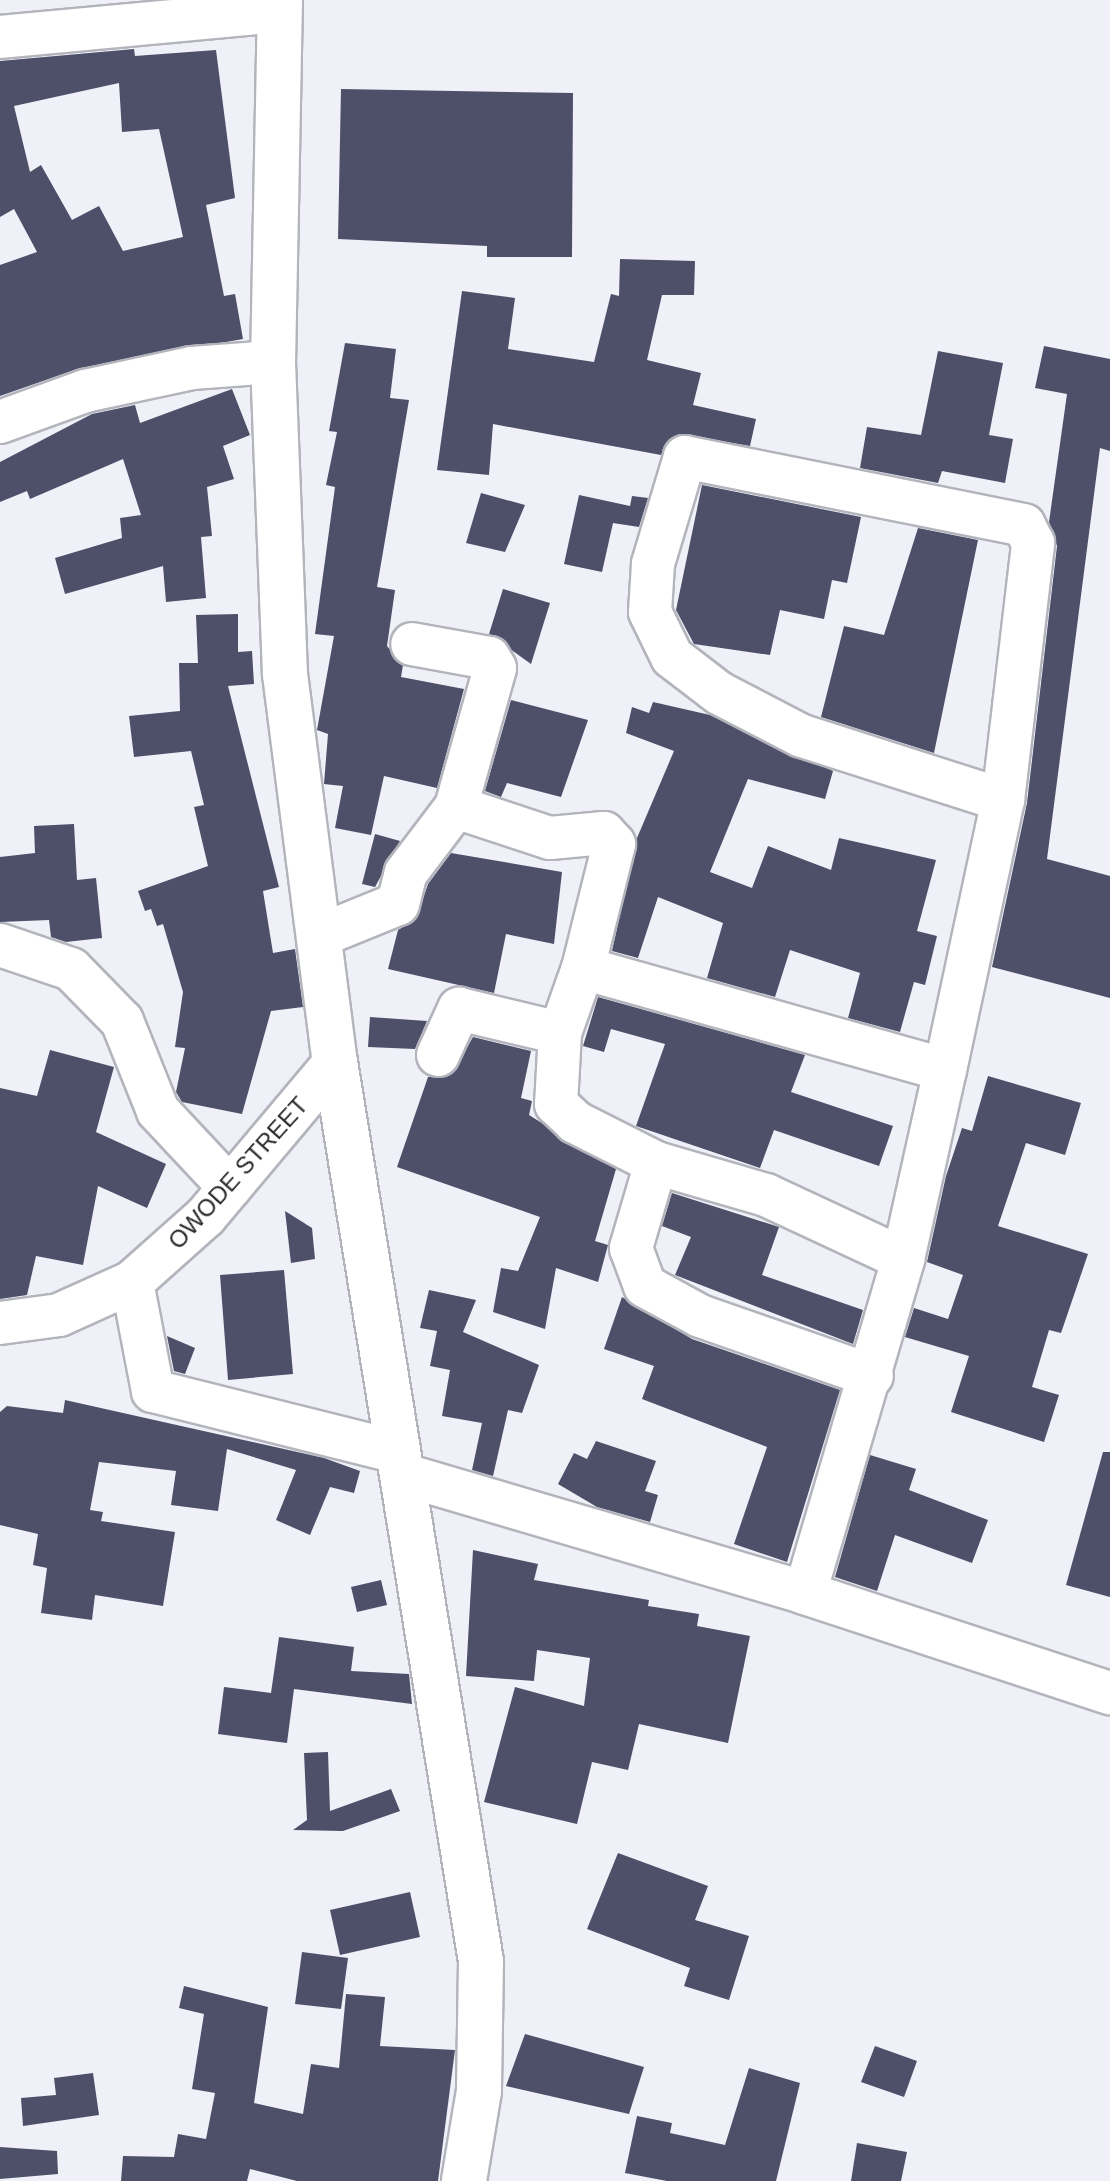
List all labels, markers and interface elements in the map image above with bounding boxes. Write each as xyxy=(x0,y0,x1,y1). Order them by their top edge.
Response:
street label: OWODE STREET xyxy=(162,1091,314,1255)

